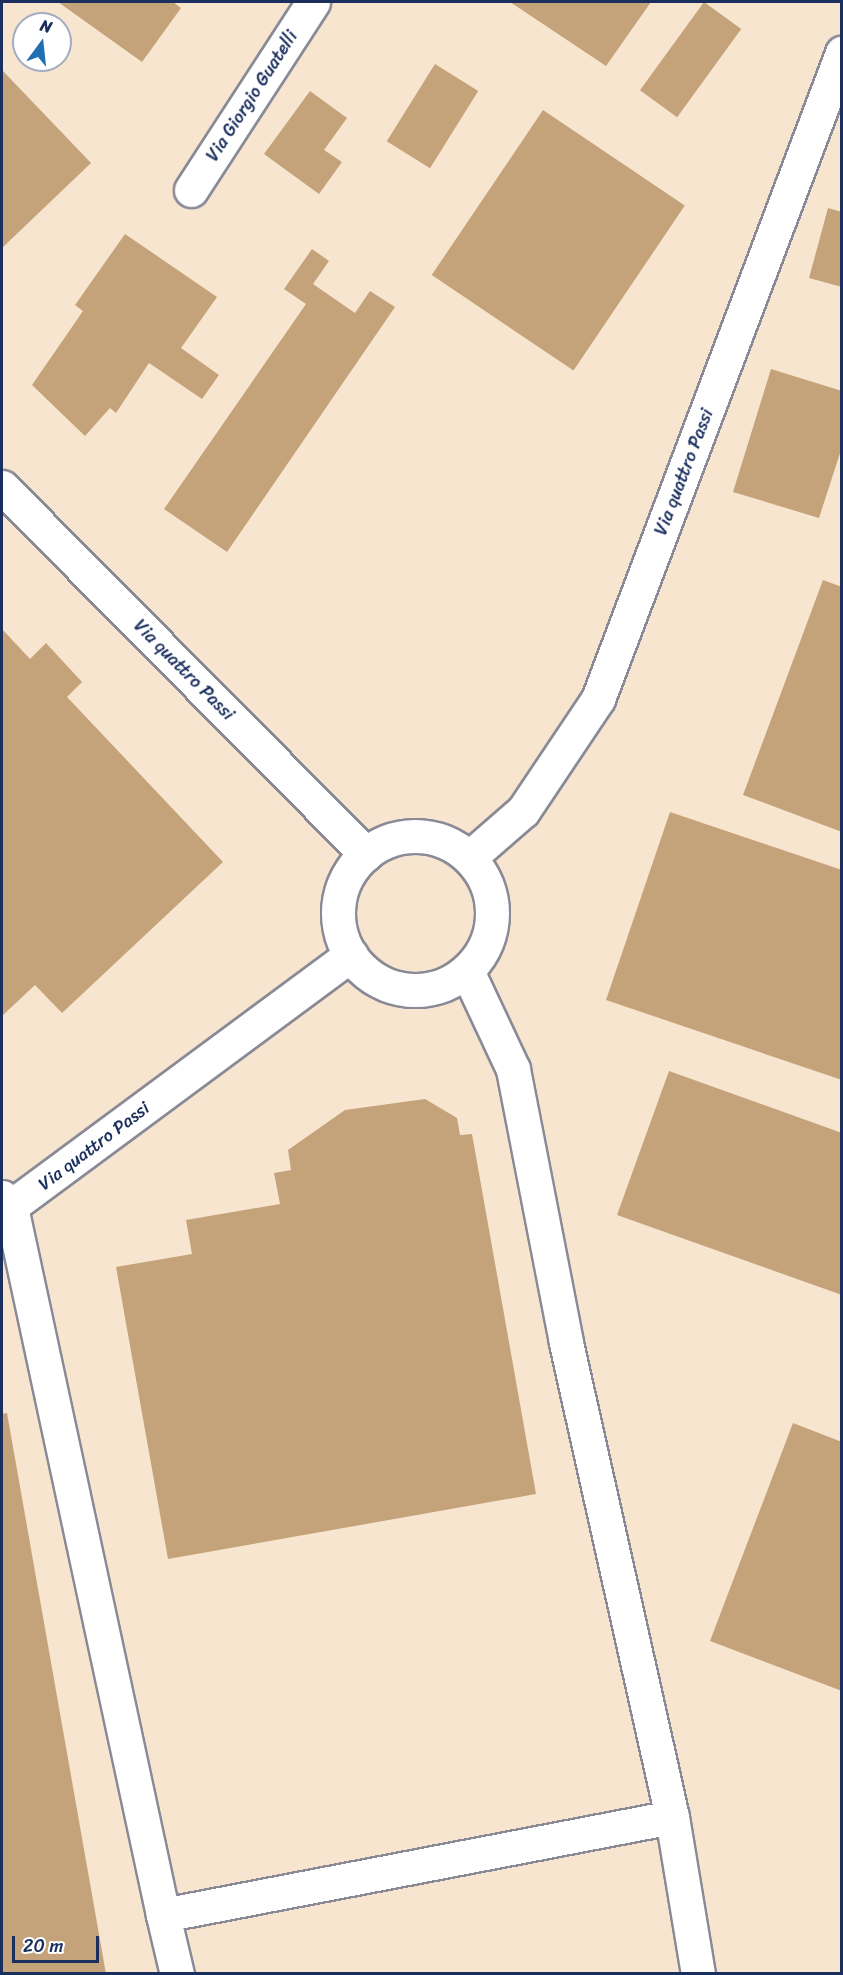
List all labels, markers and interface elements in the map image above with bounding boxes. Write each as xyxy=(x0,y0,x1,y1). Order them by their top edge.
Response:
text: N xyxy=(37,11,55,42)
north arrow xyxy=(12,12,72,72)
street label: Via Giorgio Guatelli xyxy=(202,27,302,165)
street label: Via quattro Passi xyxy=(650,406,718,538)
street label: Via quattro Passi xyxy=(129,615,239,725)
street label: Via quattro Passi xyxy=(34,1097,154,1195)
scale bar xyxy=(15,1924,102,1962)
text: 20 m xyxy=(23,1930,63,1962)

